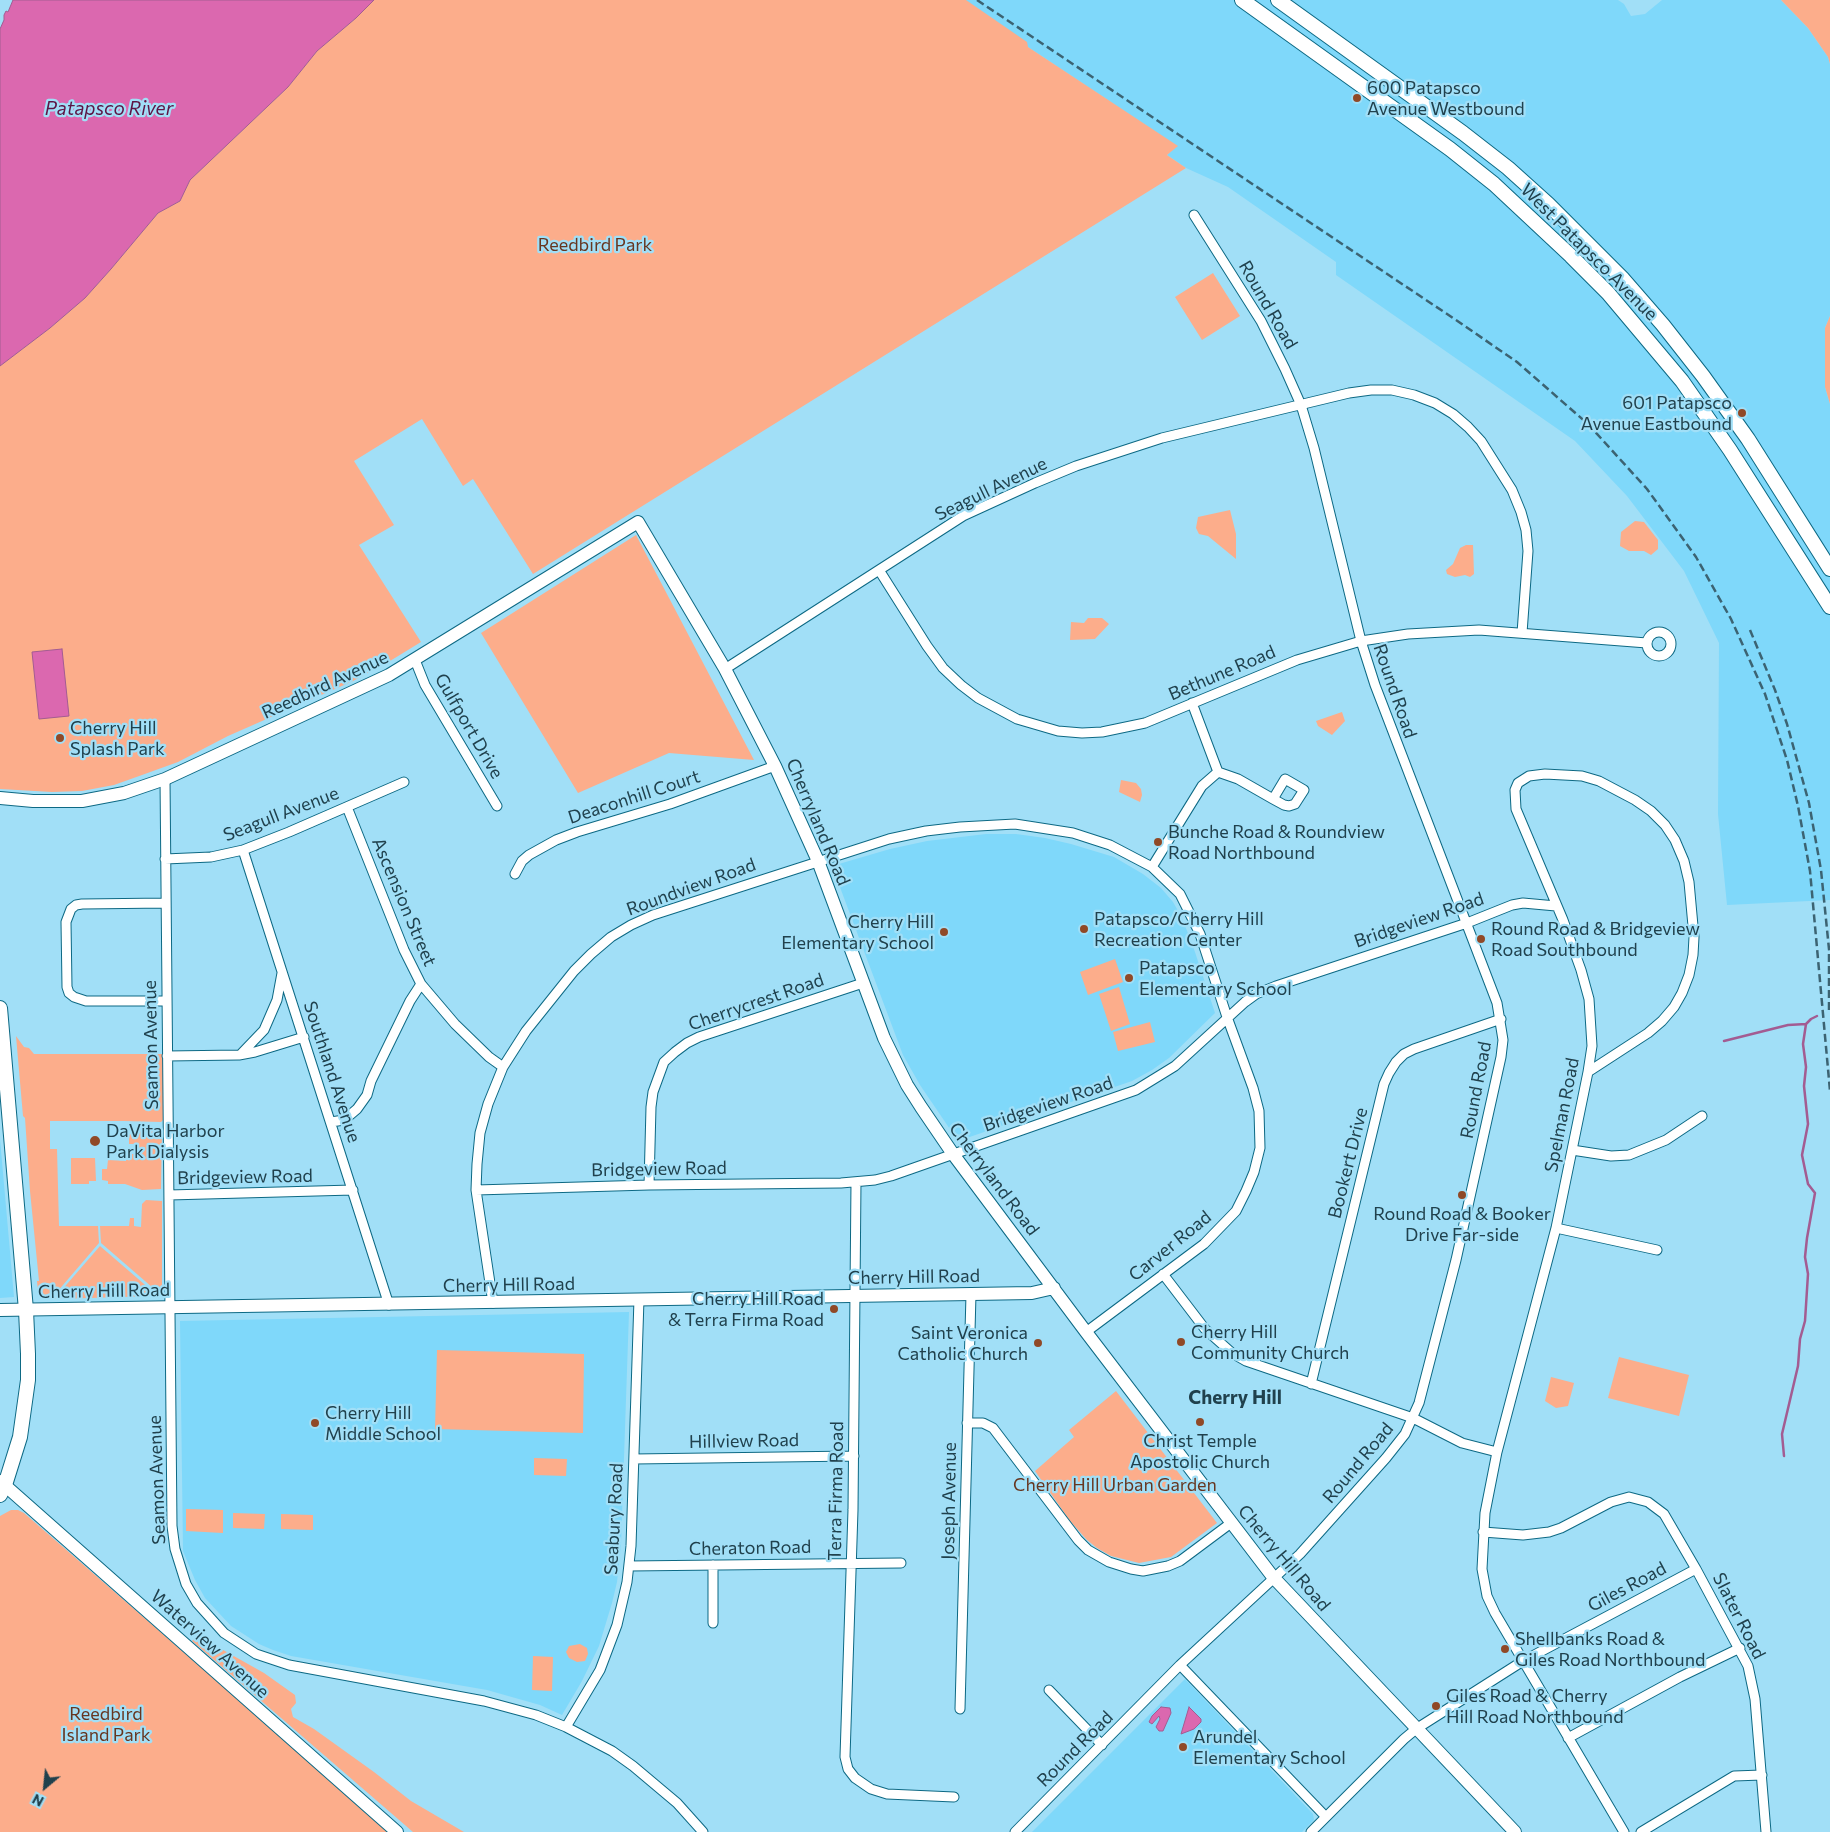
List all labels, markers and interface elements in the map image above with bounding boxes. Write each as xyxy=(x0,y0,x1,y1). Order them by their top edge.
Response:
place label: 600 Patapsco Avenue Westbound xyxy=(1367,77,1525,120)
marker: 600 Patapsco Avenue Westbound xyxy=(1351,92,1363,104)
water label: Patapsco River xyxy=(45,98,173,120)
street label: West Patapsco Avenue xyxy=(1516,179,1662,325)
park label: Reedbird Park xyxy=(538,234,652,256)
street label: Round Road xyxy=(1234,257,1302,353)
place label: 601 Patapsco Avenue Eastbound xyxy=(1581,392,1732,434)
marker: 601 Patapsco Avenue Eastbound xyxy=(1736,407,1748,419)
street label: Seagull Avenue xyxy=(931,453,1051,525)
street label: Bethune Road xyxy=(1165,641,1279,705)
street label: Round Road xyxy=(1369,641,1421,741)
street label: Reedbird Avenue xyxy=(258,646,392,724)
street label: Gulfport Drive xyxy=(430,670,508,782)
place label: Cherry Hill Splash Park xyxy=(70,717,165,760)
marker: Cherry Hill Splash Park xyxy=(54,732,66,744)
street label: Cherryland Road xyxy=(781,755,855,889)
street label: Deaconhill Court xyxy=(565,766,703,828)
street label: Seagull Avenue xyxy=(220,782,342,846)
place label: Bunche Road & Roundview Road Northbound xyxy=(1168,821,1385,864)
street label: Ascension Street xyxy=(367,834,441,970)
marker: Bunche Road & Roundview Road Northbound xyxy=(1152,836,1164,848)
street label: Roundview Road xyxy=(623,854,759,920)
street label: Bridgeview Road xyxy=(1351,888,1487,952)
place label: Patapsco/Cherry Hill Recreation Center xyxy=(1094,908,1264,951)
place label: Cherry Hill Elementary School xyxy=(781,911,934,954)
place label: Round Road & Bridgeview Road Southbound xyxy=(1491,918,1700,961)
marker: Patapsco/Cherry Hill Recreation Center xyxy=(1078,923,1090,935)
marker: Cherry Hill Elementary School xyxy=(938,926,950,938)
marker: Round Road & Bridgeview Road Southbound xyxy=(1475,933,1487,945)
place label: Patapsco Elementary School xyxy=(1139,957,1292,1000)
street label: Cherrycrest Road xyxy=(685,969,827,1035)
marker: Patapsco Elementary School xyxy=(1123,972,1135,984)
street label: Seamon Avenue xyxy=(139,980,163,1110)
street label: Southland Avenue xyxy=(299,999,365,1145)
street label: Round Road xyxy=(1456,1040,1496,1140)
street label: Spelman Road xyxy=(1540,1056,1584,1174)
street label: Bridgeview Road xyxy=(980,1072,1116,1136)
street label: Bookert Drive xyxy=(1324,1105,1372,1221)
street label: Cherryland Road xyxy=(944,1118,1044,1240)
place label: DaVita Harbor Park Dialysis xyxy=(106,1120,225,1162)
marker: DaVita Harbor Park Dialysis xyxy=(88,1134,102,1148)
street label: Bridgeview Road xyxy=(591,1157,727,1181)
street label: Bridgeview Road xyxy=(177,1165,313,1189)
marker: Round Road & Booker Drive Far-side xyxy=(1456,1189,1468,1201)
place label: Round Road & Booker Drive Far-side xyxy=(1373,1203,1551,1246)
street label: Carver Road xyxy=(1124,1206,1216,1286)
street label: Cherry Hill Road xyxy=(848,1265,980,1289)
street label: Cherry Hill Road xyxy=(443,1273,575,1297)
street label: Cherry Hill Road xyxy=(38,1279,170,1303)
place label: Cherry Hill Road & Terra Firma Road xyxy=(668,1288,824,1330)
marker: Cherry Hill Road & Terra Firma Road xyxy=(828,1303,840,1315)
place label: Cherry Hill Community Church xyxy=(1191,1321,1349,1364)
place label: Saint Veronica Catholic Church xyxy=(897,1322,1028,1365)
marker: Cherry Hill Community Church xyxy=(1175,1336,1187,1348)
marker: Saint Veronica Catholic Church xyxy=(1032,1337,1044,1349)
district label: Cherry Hill xyxy=(1188,1387,1282,1409)
place label: Cherry Hill Middle School xyxy=(325,1402,441,1445)
street label: Seamon Avenue xyxy=(144,1415,170,1545)
marker: Christ Temple Apostolic Church xyxy=(1194,1416,1206,1428)
marker: Cherry Hill Middle School xyxy=(309,1417,321,1429)
street label: Round Road xyxy=(1318,1418,1398,1508)
street label: Terra Firma Road xyxy=(824,1421,848,1561)
street label: Hillview Road xyxy=(689,1429,799,1453)
place label: Christ Temple Apostolic Church xyxy=(1130,1430,1270,1472)
street label: Joseph Avenue xyxy=(937,1442,961,1560)
street label: Seabury Road xyxy=(600,1462,628,1576)
park label: Cherry Hill Urban Garden xyxy=(1013,1474,1217,1496)
street label: Cherry Hill Road xyxy=(1233,1500,1335,1616)
street label: Cheraton Road xyxy=(689,1536,811,1560)
street label: Giles Road xyxy=(1584,1557,1670,1617)
street label: Slater Road xyxy=(1708,1569,1770,1663)
street label: Waterview Avenue xyxy=(146,1585,274,1703)
place label: Shellbanks Road & Giles Road Northbound xyxy=(1515,1628,1705,1670)
marker: Shellbanks Road & Giles Road Northbound xyxy=(1499,1643,1511,1655)
place label: Giles Road & Cherry Hill Road Northbound xyxy=(1446,1685,1624,1728)
marker: Giles Road & Cherry Hill Road Northbound xyxy=(1430,1700,1442,1712)
park label: Reedbird Island Park xyxy=(61,1703,151,1746)
street label: Round Road xyxy=(1033,1707,1117,1791)
place label: Arundel Elementary School xyxy=(1193,1726,1346,1768)
marker: Arundel Elementary School xyxy=(1177,1741,1189,1753)
north arrow xyxy=(20,1762,70,1812)
text: N xyxy=(29,1791,46,1811)

